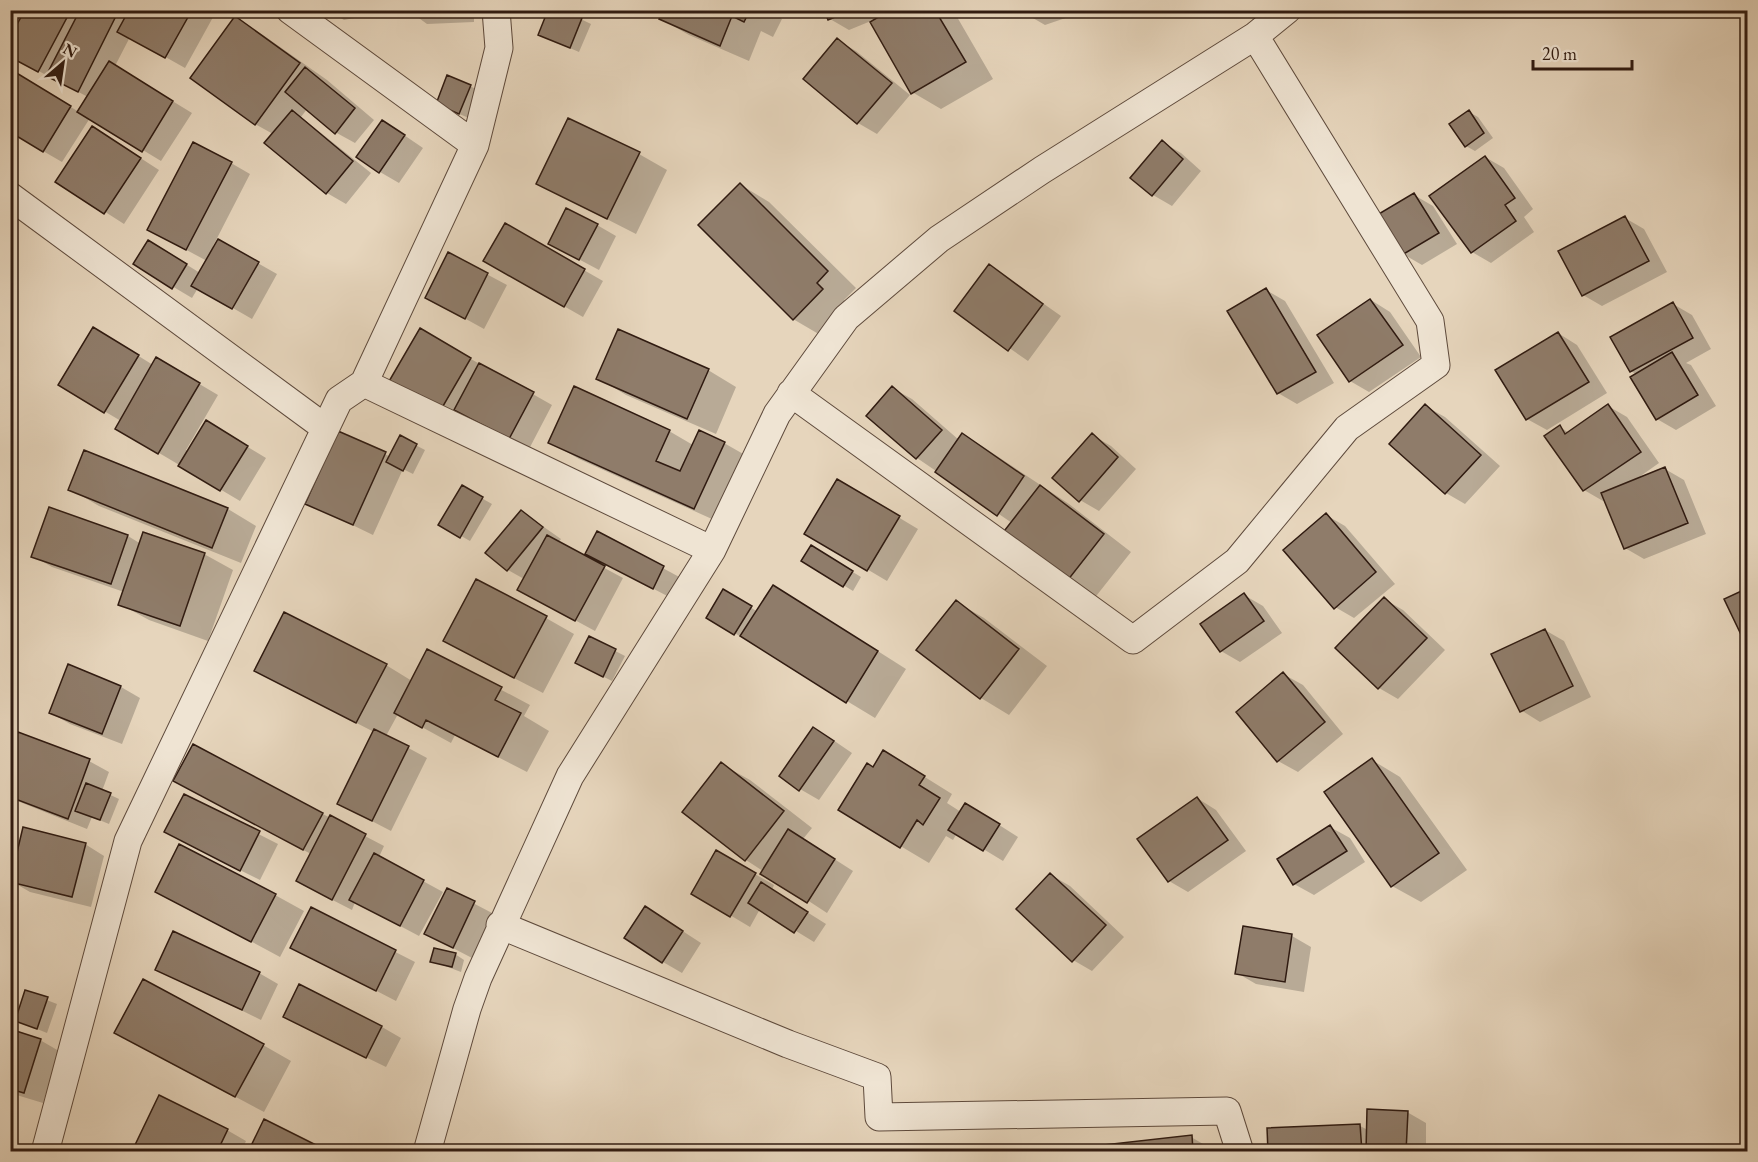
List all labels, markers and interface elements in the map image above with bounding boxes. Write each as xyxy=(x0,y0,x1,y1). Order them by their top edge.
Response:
north arrow xyxy=(33,33,93,93)
scale bar xyxy=(1533,33,1632,71)
text: N xyxy=(59,38,81,63)
text: 20 m xyxy=(1542,42,1577,65)

